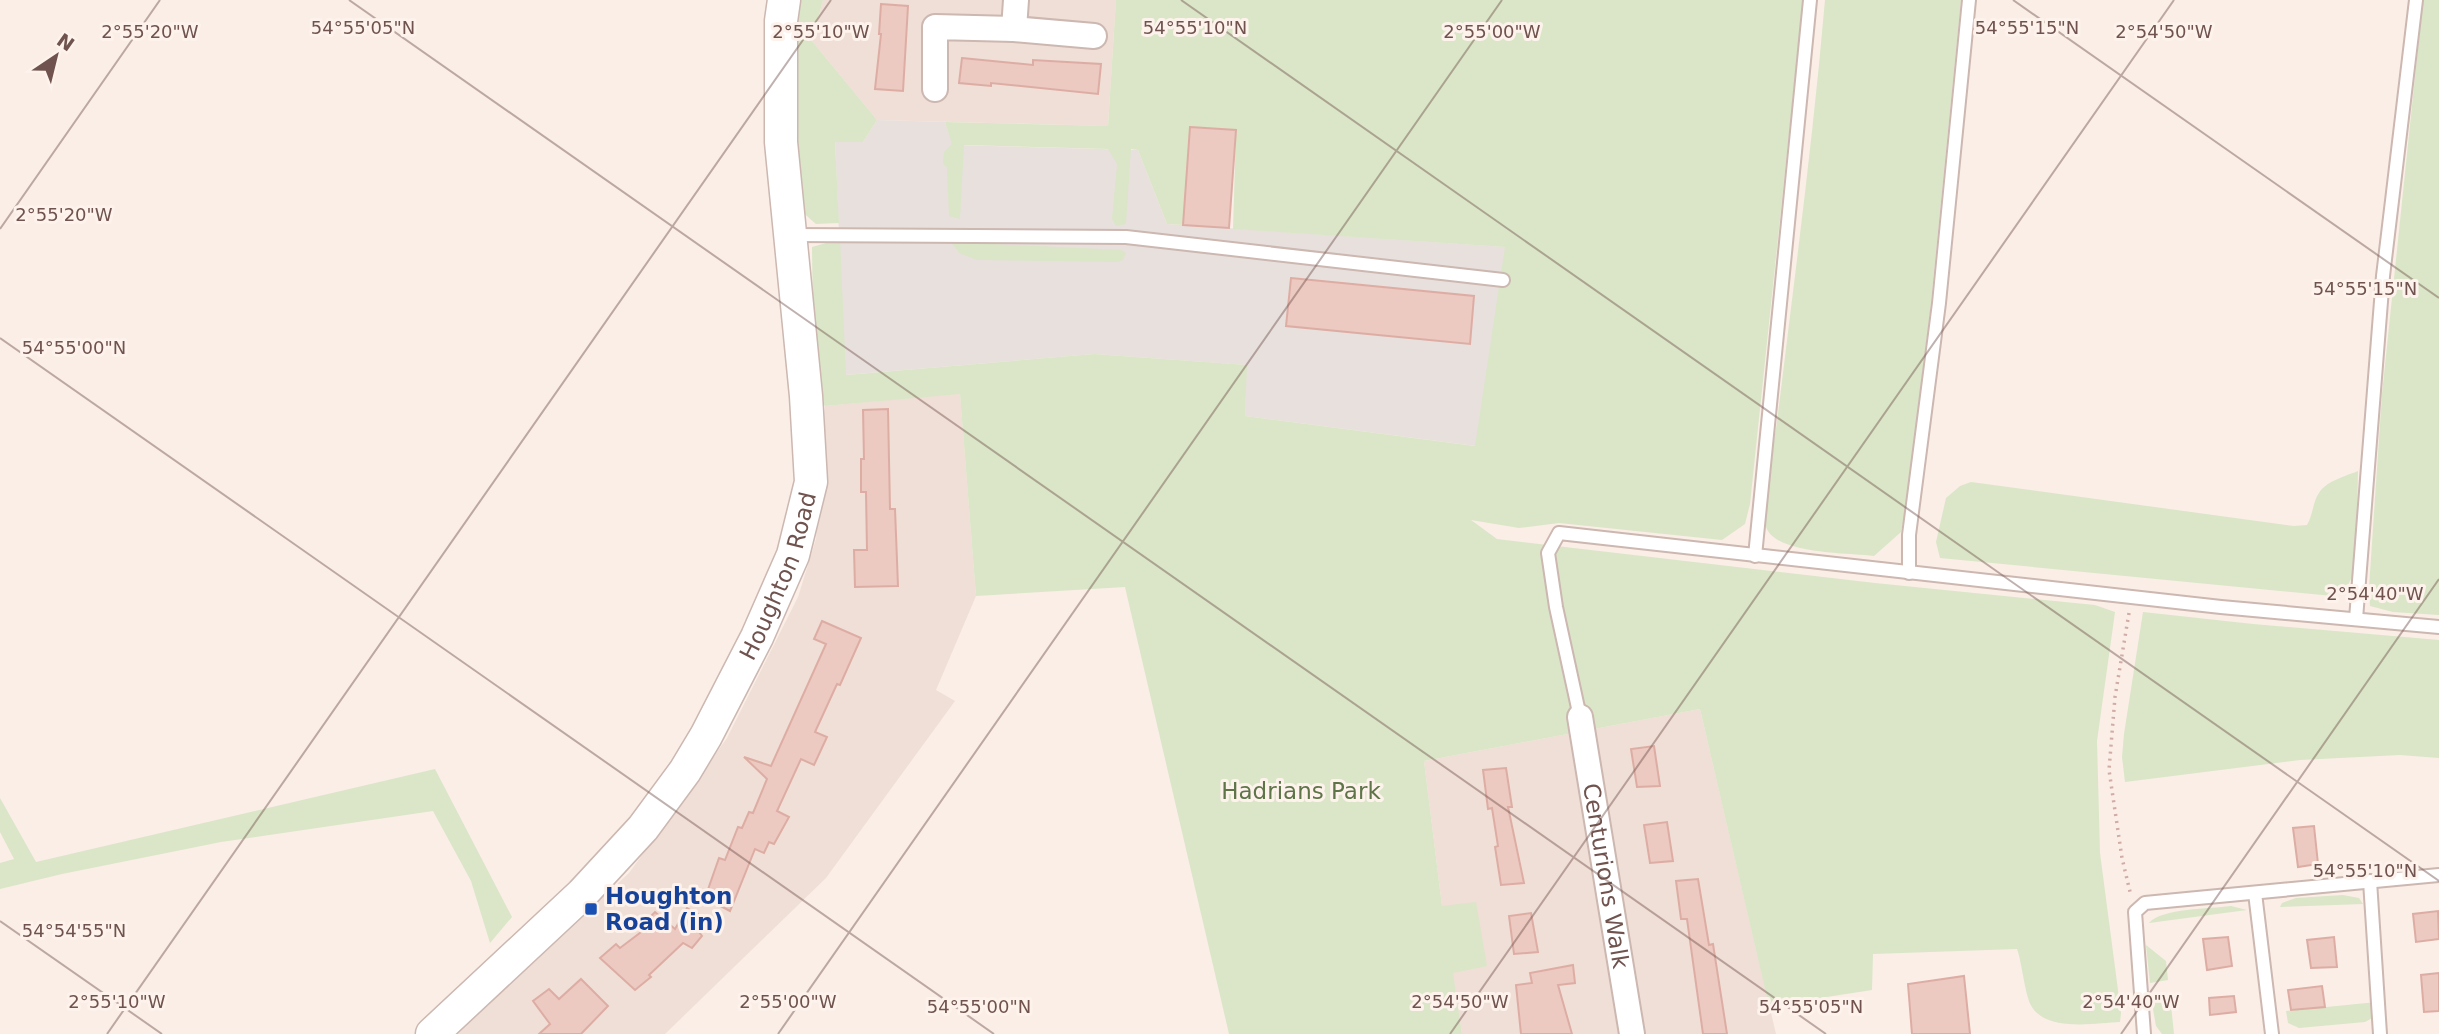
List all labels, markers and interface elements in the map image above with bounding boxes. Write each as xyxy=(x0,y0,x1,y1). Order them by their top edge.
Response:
text: 54°55'05"N xyxy=(311,17,415,38)
text: 54°55'10"N xyxy=(1143,17,1247,38)
text: 54°55'15"N xyxy=(1975,17,2079,38)
north arrow xyxy=(21,21,91,91)
text: 2°55'20"W xyxy=(101,21,199,42)
text: 2°55'10"W xyxy=(772,21,870,42)
text: 2°55'00"W xyxy=(1443,21,1541,42)
text: 2°54'50"W xyxy=(2115,21,2213,42)
text: N xyxy=(53,29,79,56)
text: 2°55'20"W xyxy=(15,204,113,225)
text: 54°55'15"N xyxy=(2313,278,2417,299)
text: 54°55'00"N xyxy=(22,337,126,358)
street label: Houghton Road xyxy=(734,489,821,664)
text: 2°54'40"W xyxy=(2326,583,2424,604)
park label: Hadrians Park xyxy=(1221,778,1381,804)
street label: Centurions Walk xyxy=(1578,781,1634,971)
text: 54°55'10"N xyxy=(2313,860,2417,881)
place label: Houghton Road (in) xyxy=(605,883,732,935)
marker: Houghton Road (in) xyxy=(583,901,599,917)
text: 54°54'55"N xyxy=(22,920,126,941)
text: 2°55'10"W xyxy=(68,991,166,1012)
text: 2°55'00"W xyxy=(739,991,837,1012)
text: 2°54'50"W xyxy=(1411,991,1509,1012)
text: 2°54'40"W xyxy=(2082,991,2180,1012)
text: 54°55'00"N xyxy=(927,996,1031,1017)
text: 54°55'05"N xyxy=(1759,996,1863,1017)

